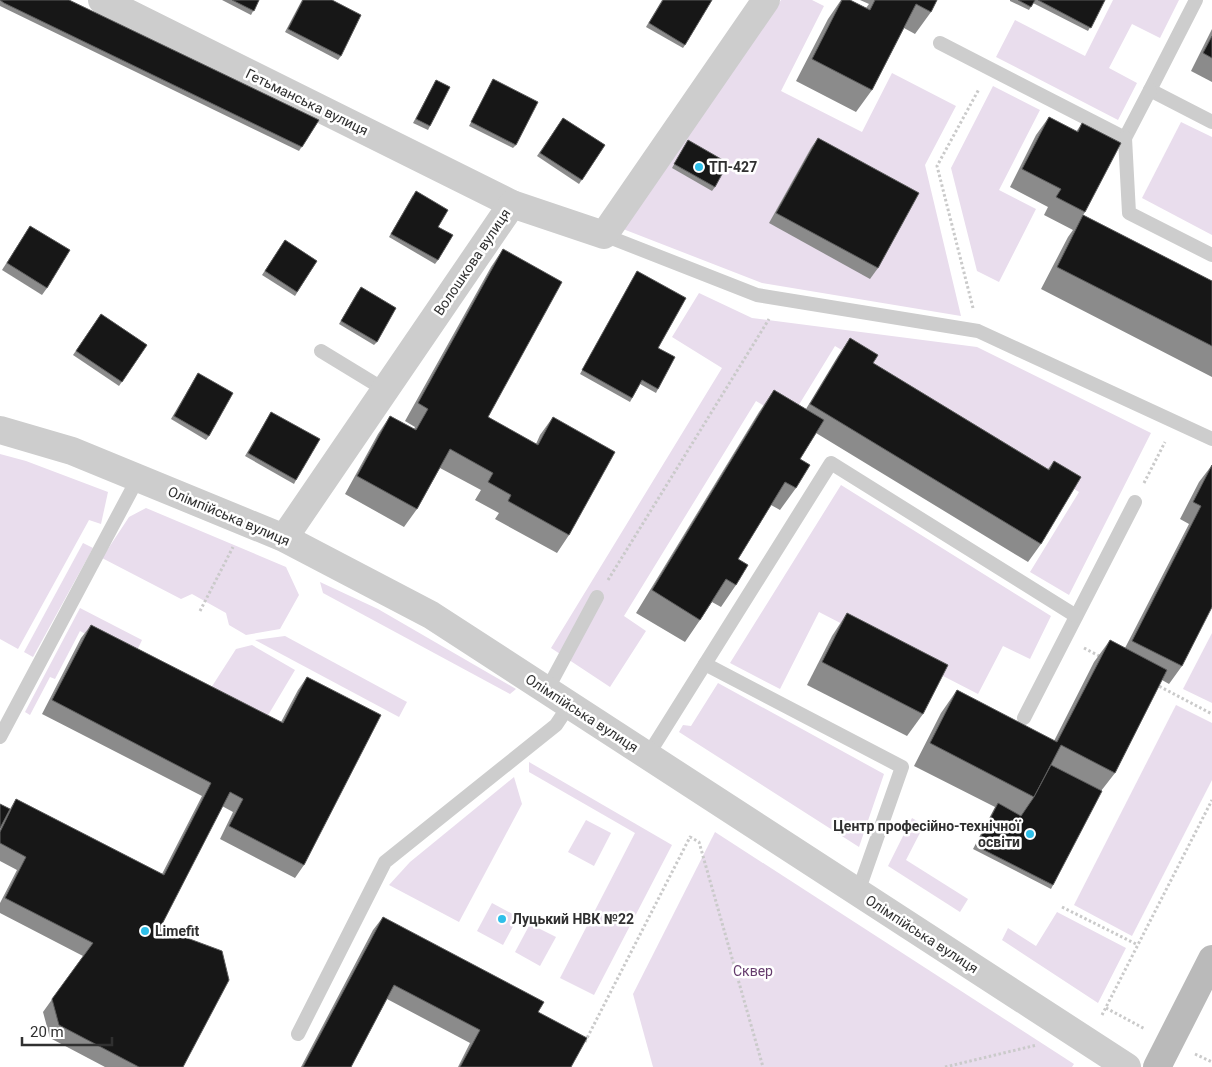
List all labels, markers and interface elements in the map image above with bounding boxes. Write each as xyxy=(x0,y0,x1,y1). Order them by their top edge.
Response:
street label: Гетьманська вулиця xyxy=(243,65,371,139)
place label: ТП-427 xyxy=(709,159,757,175)
marker: ТП-427 xyxy=(693,161,705,173)
street label: Волошкова вулиця xyxy=(430,206,514,318)
street label: Олімпійська вулиця xyxy=(165,483,293,549)
street label: Олімпійська вулиця xyxy=(523,671,641,755)
place label: Центр професійно-технічної освіти xyxy=(833,818,1021,850)
marker: Центр професійно-технічної освіти xyxy=(1024,828,1036,840)
street label: Олімпійська вулиця xyxy=(863,892,981,976)
place label: Луцький НВК №22 xyxy=(512,911,634,927)
marker: Луцький НВК №22 xyxy=(496,913,508,925)
place label: Limefit xyxy=(155,923,200,939)
marker: Limefit xyxy=(139,925,151,937)
park label: Сквер xyxy=(733,963,773,979)
scale bar xyxy=(22,1014,112,1046)
text: 20 m xyxy=(30,1023,64,1041)

